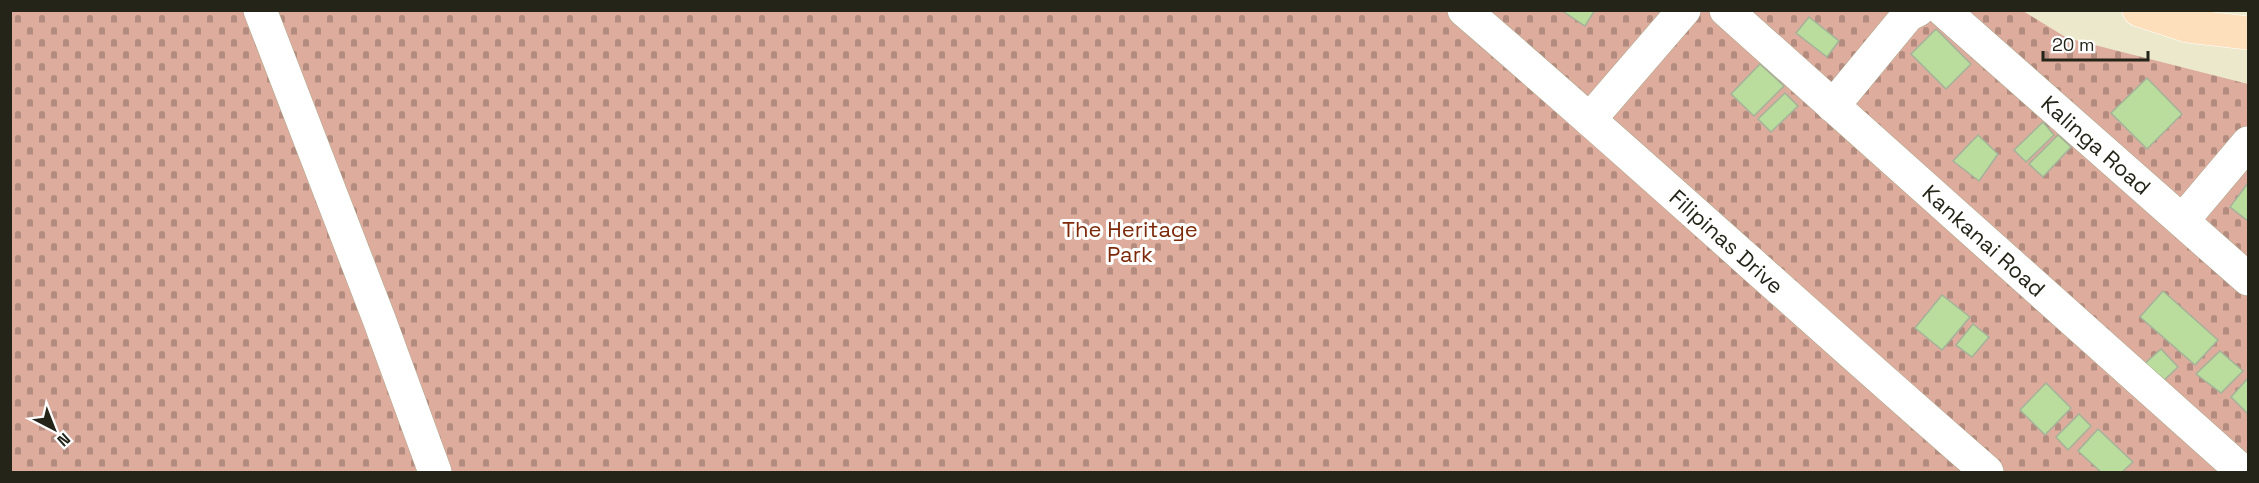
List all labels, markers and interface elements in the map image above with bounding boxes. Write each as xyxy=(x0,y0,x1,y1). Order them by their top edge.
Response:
scale bar xyxy=(2043,24,2148,62)
text: 20 m xyxy=(2052,33,2095,56)
street label: Kalinga Road xyxy=(2035,89,2157,201)
street label: Kankanai Road xyxy=(1917,178,2051,303)
street label: Filipinas Drive xyxy=(1664,183,1790,300)
park label: The Heritage Park xyxy=(1062,215,1198,268)
north arrow xyxy=(24,399,84,459)
text: N xyxy=(53,428,75,451)

